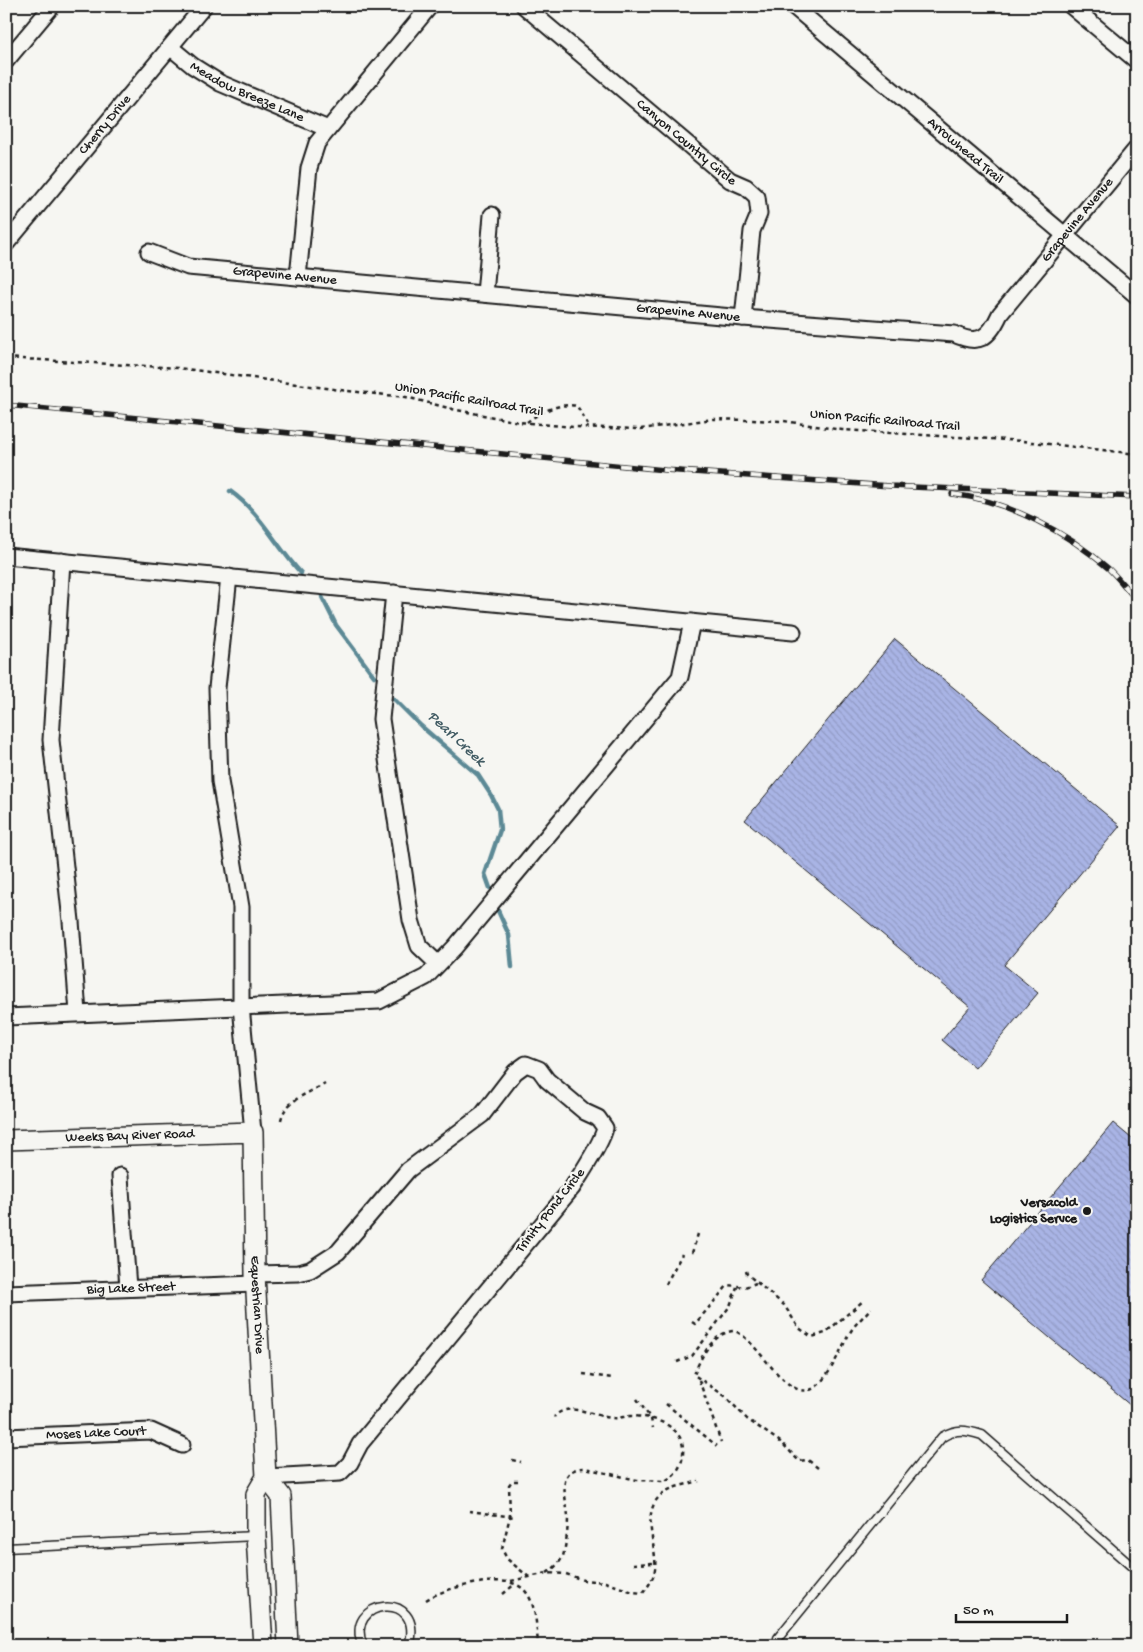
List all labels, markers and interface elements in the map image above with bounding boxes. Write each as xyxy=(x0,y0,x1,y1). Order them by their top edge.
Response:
street label: Meadow Breeze Lane xyxy=(187,58,307,127)
street label: Cherry Drive xyxy=(75,91,136,158)
street label: Canyon Country Circle xyxy=(632,96,739,190)
street label: Arrowhead Trail xyxy=(923,114,1007,188)
street label: Grapevine Avenue xyxy=(1038,174,1118,266)
street label: Grapevine Avenue xyxy=(232,263,338,289)
street label: Grapevine Avenue xyxy=(635,300,742,326)
street label: Union Pacific Railroad Trail xyxy=(393,379,545,421)
street label: Union Pacific Railroad Trail xyxy=(809,406,961,436)
water label: Pearl Creek xyxy=(423,708,489,771)
street label: Weeks Bay River Road xyxy=(65,1125,196,1147)
street label: Trinity Pond Circle xyxy=(512,1165,590,1258)
place label: Versacold Logistics Servce xyxy=(990,1195,1079,1228)
marker: Versacold Logistics Servce xyxy=(1081,1205,1093,1217)
street label: Equestrian Drive xyxy=(246,1256,268,1355)
street label: Big Lake Street xyxy=(85,1278,177,1299)
street label: Moses Lake Court xyxy=(46,1423,147,1444)
scale bar xyxy=(956,1592,1067,1624)
text: 50 m xyxy=(963,1602,994,1620)

